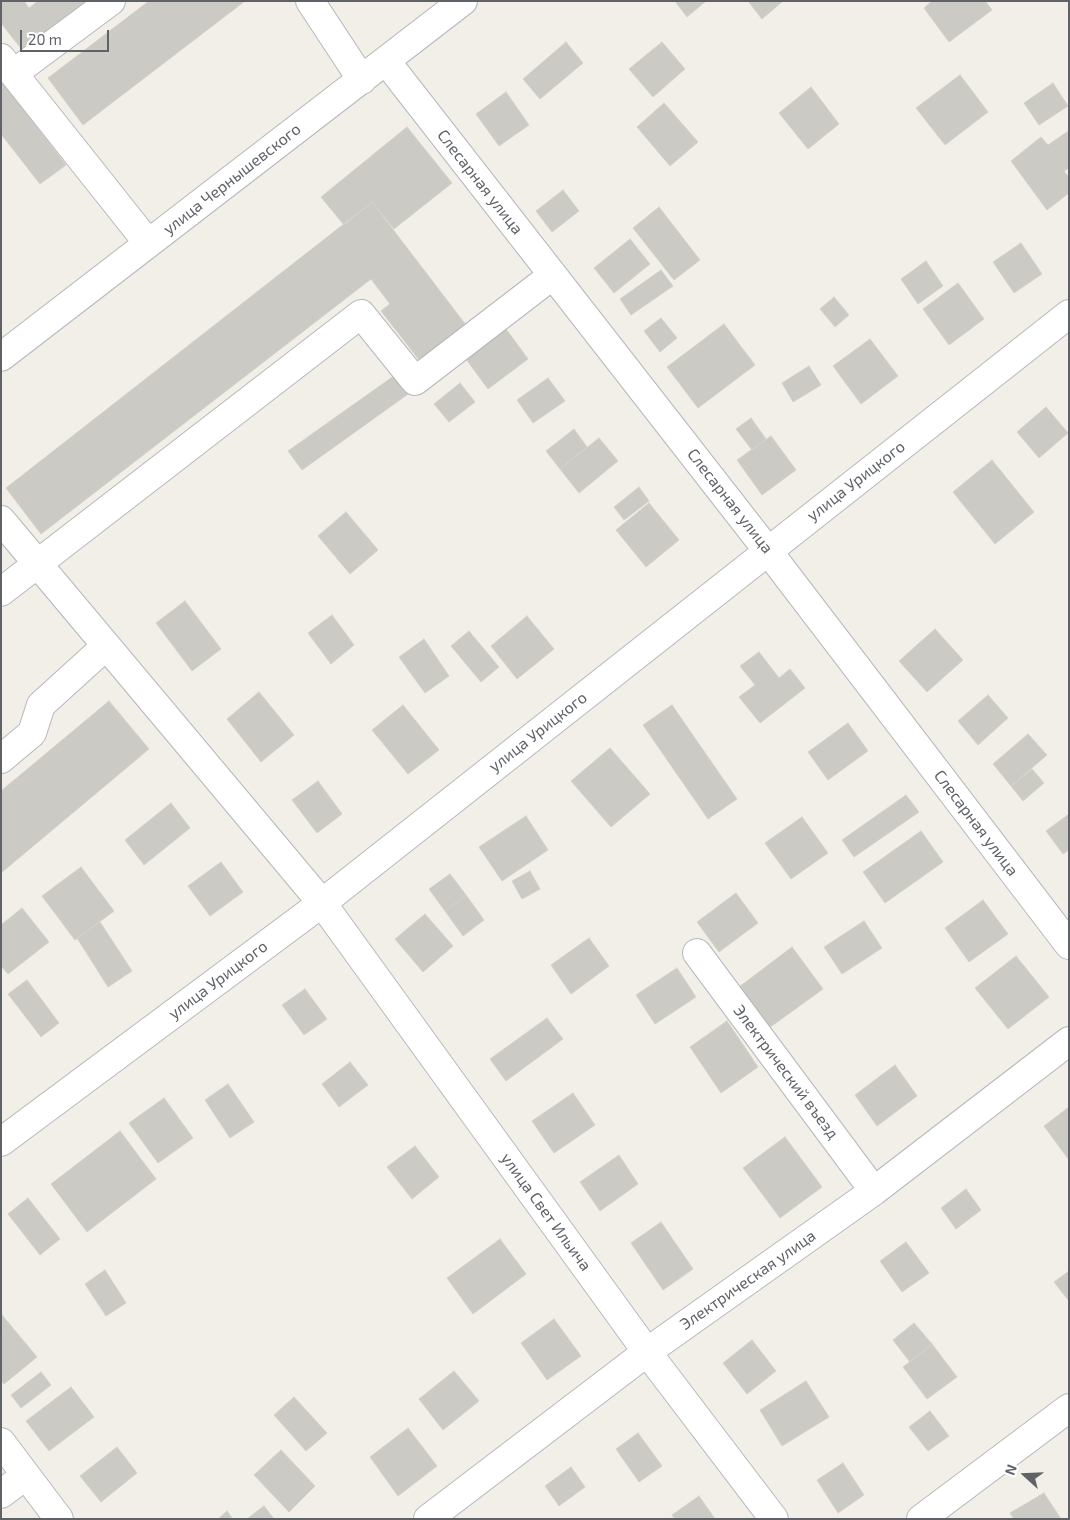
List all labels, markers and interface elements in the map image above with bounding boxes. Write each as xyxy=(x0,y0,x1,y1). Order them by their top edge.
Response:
scale bar xyxy=(22,20,111,52)
text: 20 m xyxy=(28,30,62,48)
street label: улица Чернышевского xyxy=(159,119,305,239)
street label: Слесарная улица xyxy=(433,126,527,238)
street label: улица Урицкого xyxy=(803,437,909,525)
street label: Слесарная улица xyxy=(683,445,777,557)
street label: улица Урицкого xyxy=(485,688,591,776)
street label: Слесарная улица xyxy=(930,766,1022,880)
street label: улица Урицкого xyxy=(165,937,271,1023)
street label: Электрический въезд xyxy=(729,1001,843,1143)
street label: улица Свет Ильича xyxy=(497,1149,595,1275)
street label: Электрическая улица xyxy=(676,1226,820,1334)
north arrow xyxy=(1000,1450,1050,1500)
text: N xyxy=(1001,1462,1020,1477)

